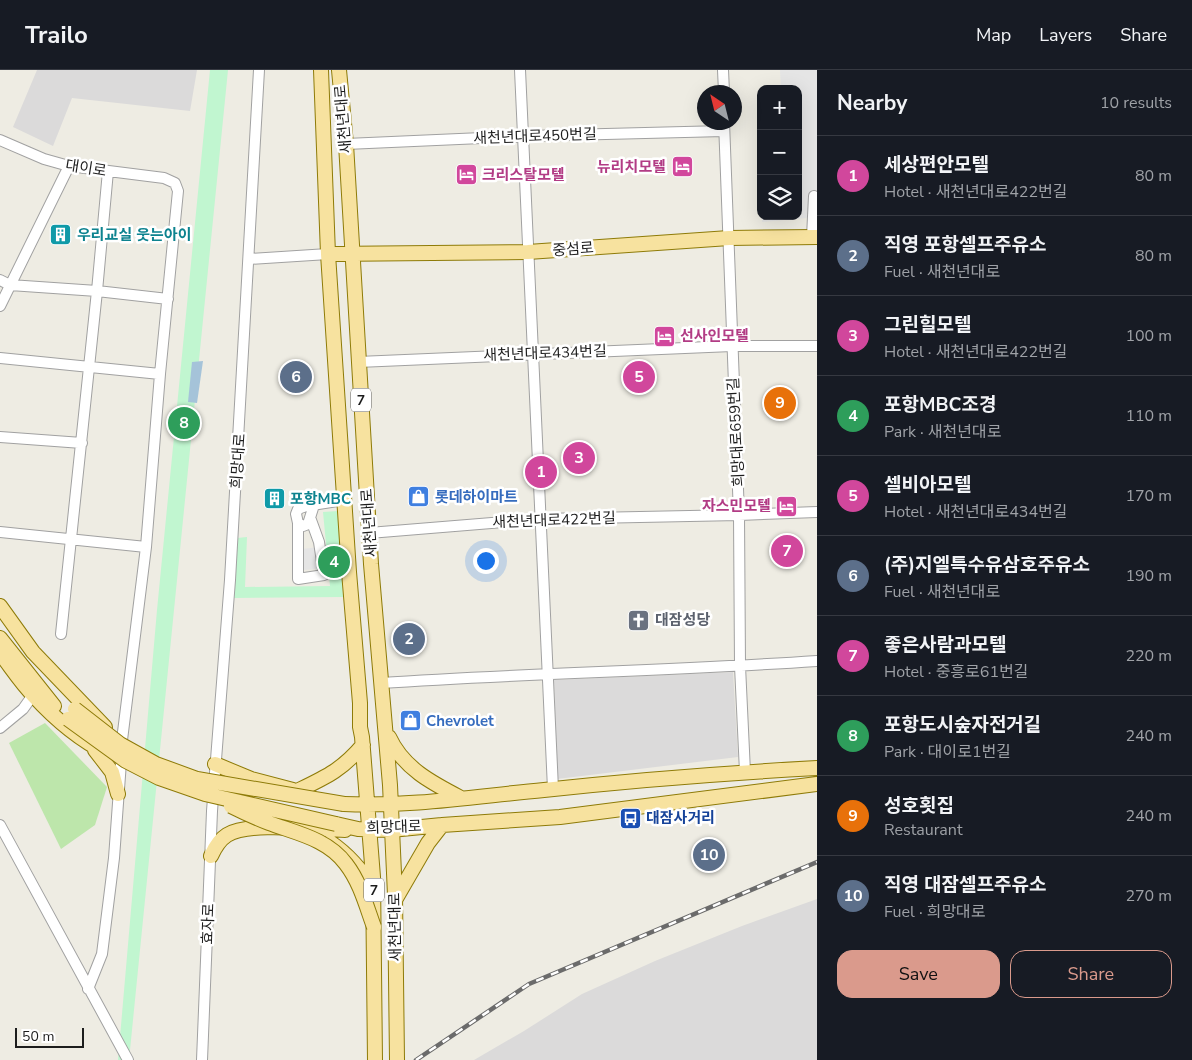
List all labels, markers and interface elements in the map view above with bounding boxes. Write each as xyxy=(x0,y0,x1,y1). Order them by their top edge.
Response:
text: Trailo xyxy=(25,19,88,51)
text: Map xyxy=(976,23,1011,47)
text: Layers xyxy=(1039,23,1092,47)
text: Share xyxy=(1120,23,1167,47)
street label: 새천년대로 xyxy=(330,84,356,154)
north arrow xyxy=(697,85,742,130)
map controls xyxy=(757,85,802,220)
button: + xyxy=(757,85,802,130)
text: Nearby xyxy=(837,89,907,117)
text: 10 results xyxy=(1100,92,1172,114)
street label: 새천년대로450번길 xyxy=(473,124,597,148)
button: − xyxy=(757,130,802,175)
text: 세상편안모텔 xyxy=(884,152,989,178)
street label: 대이로 xyxy=(64,155,108,181)
hotel icon: 뉴리치모텔 xyxy=(670,155,694,179)
place label: 뉴리치모텔 xyxy=(597,157,666,177)
hotel icon: 크리스탈모텔 xyxy=(454,163,478,187)
place label: 크리스탈모텔 xyxy=(482,165,565,185)
text: 1 xyxy=(848,165,858,187)
text: 80 m xyxy=(1135,165,1172,187)
button: layers xyxy=(757,175,802,220)
text: Hotel · 새천년대로422번길 xyxy=(884,181,1067,203)
building icon: 우리교실 웃는아이 xyxy=(49,223,73,247)
place label: 우리교실 웃는아이 xyxy=(77,225,191,245)
text: 직영 포항셀프주유소 xyxy=(884,232,1046,258)
street label: 중섬로 xyxy=(552,238,594,260)
text: 2 xyxy=(848,245,858,267)
text: 80 m xyxy=(1135,245,1172,267)
text: Fuel · 새천년대로 xyxy=(884,261,1000,283)
text: 그린힐모텔 xyxy=(884,312,971,338)
hotel icon: 선사인모텔 xyxy=(652,324,676,348)
text: 3 xyxy=(848,325,858,347)
text: 100 m xyxy=(1125,325,1172,347)
place label: 선사인모텔 xyxy=(680,326,749,346)
street label: 새천년대로434번길 xyxy=(483,341,607,365)
text: Hotel · 새천년대로422번길 xyxy=(884,341,1067,363)
pin: 6 xyxy=(280,358,312,396)
pin: 5 xyxy=(623,358,655,396)
street label: 희망대로659번길 xyxy=(723,377,749,487)
pin: 9 xyxy=(764,384,796,422)
road number: 7 xyxy=(351,388,371,412)
text: 포항MBC조경 xyxy=(884,392,996,418)
pin: 8 xyxy=(168,404,200,442)
text: 4 xyxy=(848,405,858,427)
text: 110 m xyxy=(1125,405,1172,427)
text: Park · 새천년대로 xyxy=(884,421,1001,443)
street label: 희망대로 xyxy=(226,433,250,489)
pin: 3 xyxy=(563,439,595,477)
pin: 1 xyxy=(525,453,557,491)
text: 셀비아모텔 xyxy=(884,472,971,498)
shop icon: 롯데하이마트 xyxy=(407,485,431,509)
text: 5 xyxy=(848,485,858,507)
text: 170 m xyxy=(1125,485,1172,507)
building icon: 포항MBC xyxy=(262,487,286,511)
place label: 롯데하이마트 xyxy=(435,487,518,507)
street label: 새천년대로 xyxy=(357,488,381,558)
place label: 포항MBC xyxy=(290,489,351,509)
hotel icon: 자스민모텔 xyxy=(775,494,799,518)
place label: 자스민모텔 xyxy=(702,496,771,516)
text: Hotel · 새천년대로434번길 xyxy=(884,501,1067,523)
street label: 새천년대로422번길 xyxy=(492,508,616,532)
pin: 7 xyxy=(771,532,803,570)
pin: 4 xyxy=(318,543,350,581)
your location xyxy=(473,548,499,574)
text: (주)지엘특수유삼호주유소 xyxy=(884,552,1090,578)
text: 6 xyxy=(848,565,858,587)
text: 190 m xyxy=(1125,565,1172,587)
text: Fuel · 새천년대로 xyxy=(884,581,1000,603)
church icon: 대잠성당 xyxy=(627,608,651,632)
place label: 대잠성당 xyxy=(655,610,710,630)
pin: 2 xyxy=(393,620,425,658)
text: 좋은사람과모텔 xyxy=(884,632,1006,658)
text: 7 xyxy=(848,645,858,667)
text: 220 m xyxy=(1125,645,1172,667)
text: Hotel · 중흥로61번길 xyxy=(884,661,1028,683)
shop icon: Chevrolet xyxy=(398,709,422,733)
place label: Chevrolet xyxy=(426,711,494,731)
text: 포항도시숲자전거길 xyxy=(884,712,1041,738)
text: 8 xyxy=(848,725,858,747)
text: 240 m xyxy=(1125,725,1172,747)
text: Park · 대이로1번길 xyxy=(884,741,1011,763)
text: 성호횟집 xyxy=(884,793,954,819)
text: 9 xyxy=(848,805,858,827)
text: 240 m xyxy=(1125,805,1172,827)
bus stop icon: 대잠사거리 xyxy=(618,806,642,830)
place label: 대잠사거리 xyxy=(646,808,715,828)
street label: 희망대로 xyxy=(366,816,422,838)
text: Restaurant xyxy=(884,819,963,841)
pin: 10 xyxy=(693,836,725,874)
text: 직영 대잠셀프주유소 xyxy=(884,872,1046,898)
road number: 7 xyxy=(364,878,384,902)
text: 10 xyxy=(843,885,863,907)
text: 270 m xyxy=(1125,885,1172,907)
street label: 새천년대로 xyxy=(384,892,406,962)
text: Fuel · 희망대로 xyxy=(884,901,986,923)
street label: 효자로 xyxy=(197,903,219,945)
button: Save xyxy=(837,950,1000,998)
button: Share xyxy=(1010,950,1172,998)
scale bar xyxy=(15,1025,84,1048)
text: 50 m xyxy=(22,1027,54,1046)

